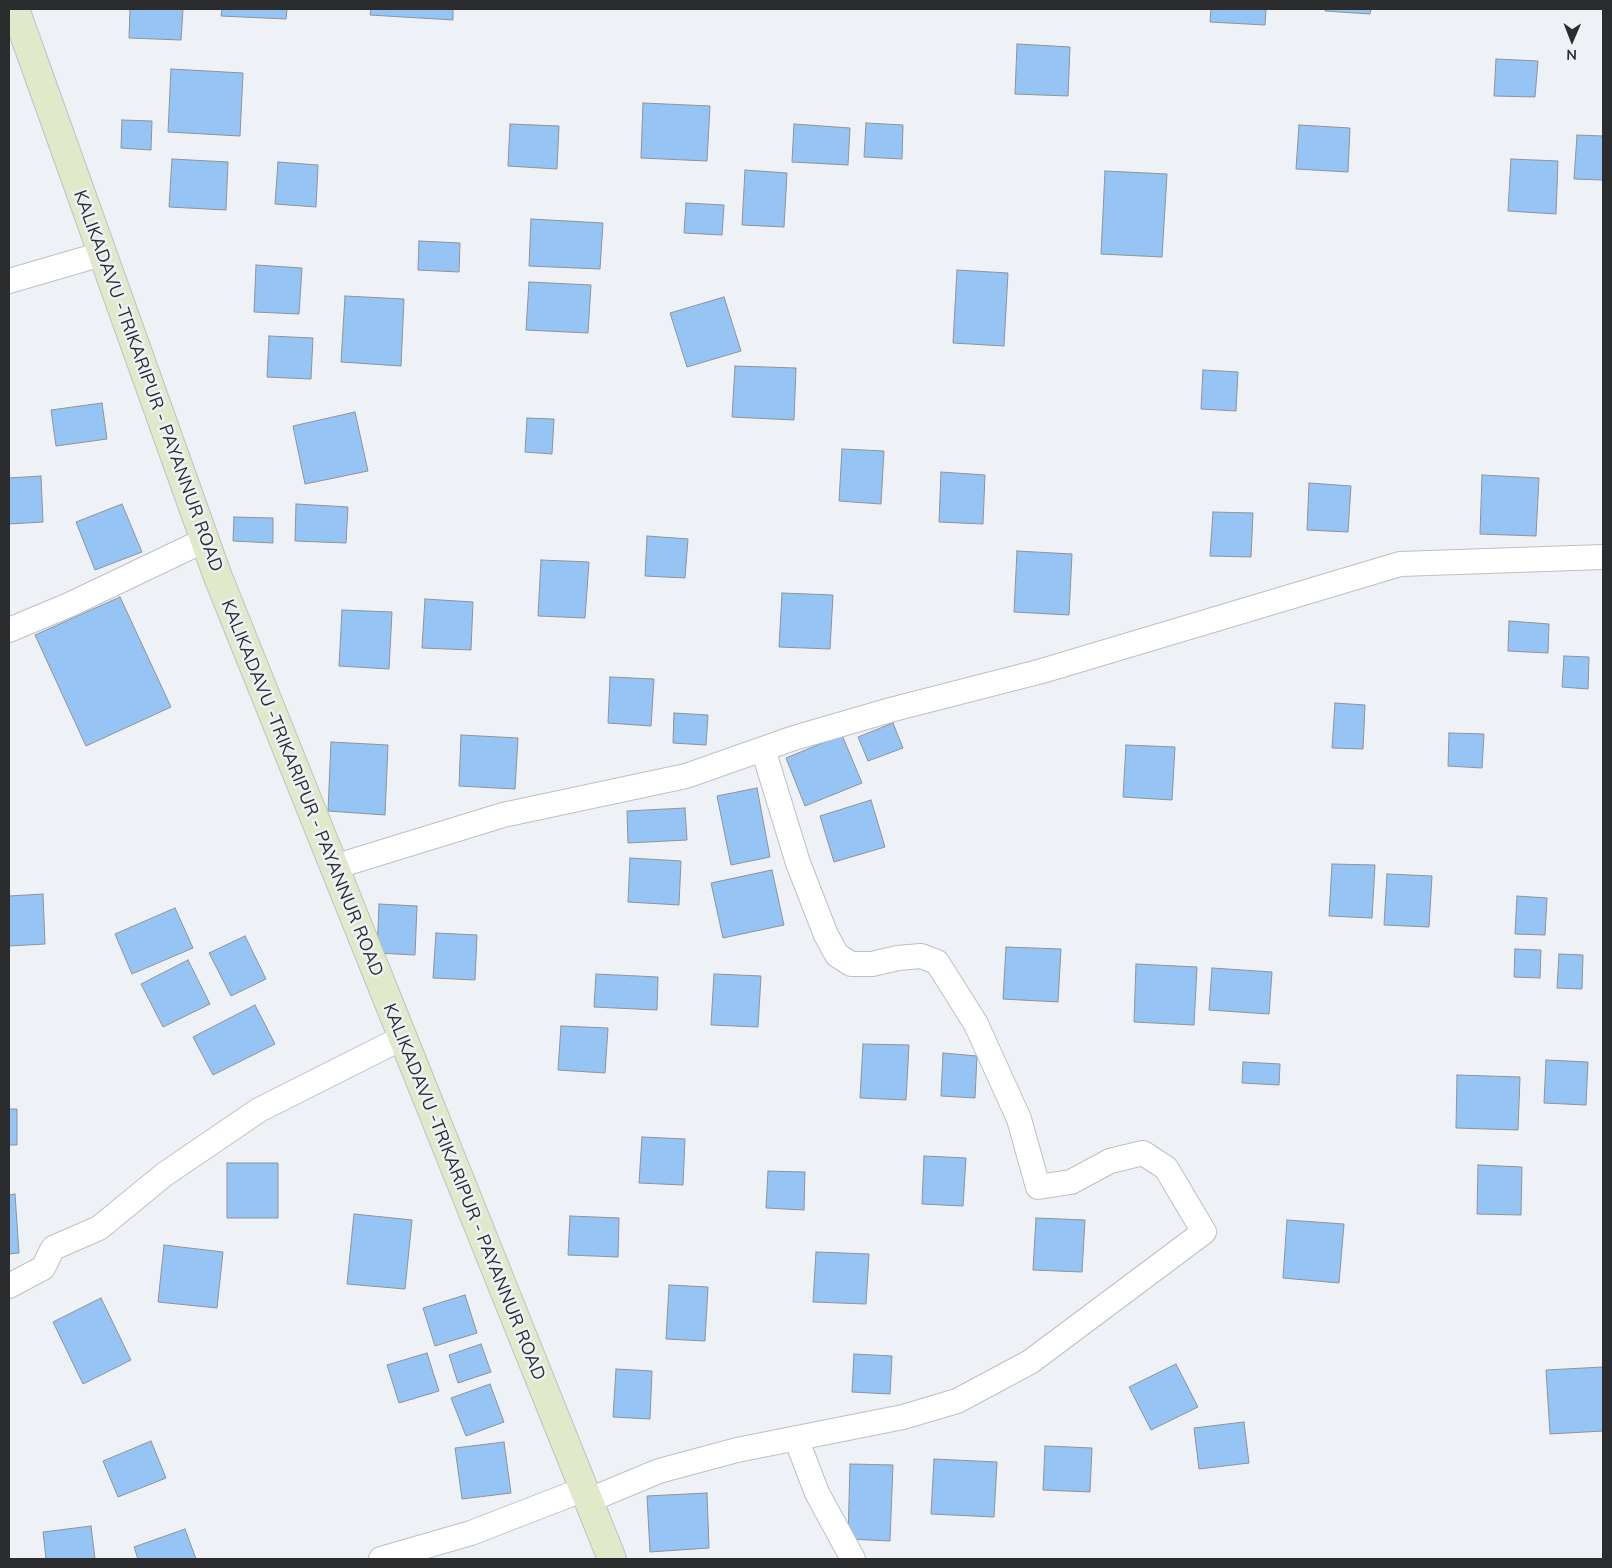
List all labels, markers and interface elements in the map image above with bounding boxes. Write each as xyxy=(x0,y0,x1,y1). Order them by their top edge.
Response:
north arrow xyxy=(1547,15,1597,65)
text: N xyxy=(1566,46,1577,64)
street label: KALIKADAVU -TRIKARIPUR - PAYANNUR ROAD xyxy=(69,187,227,575)
street label: KALIKADAVU -TRIKARIPUR - PAYANNUR ROAD xyxy=(216,596,388,980)
street label: KALIKADAVU -TRIKARIPUR - PAYANNUR ROAD xyxy=(378,1000,550,1384)

